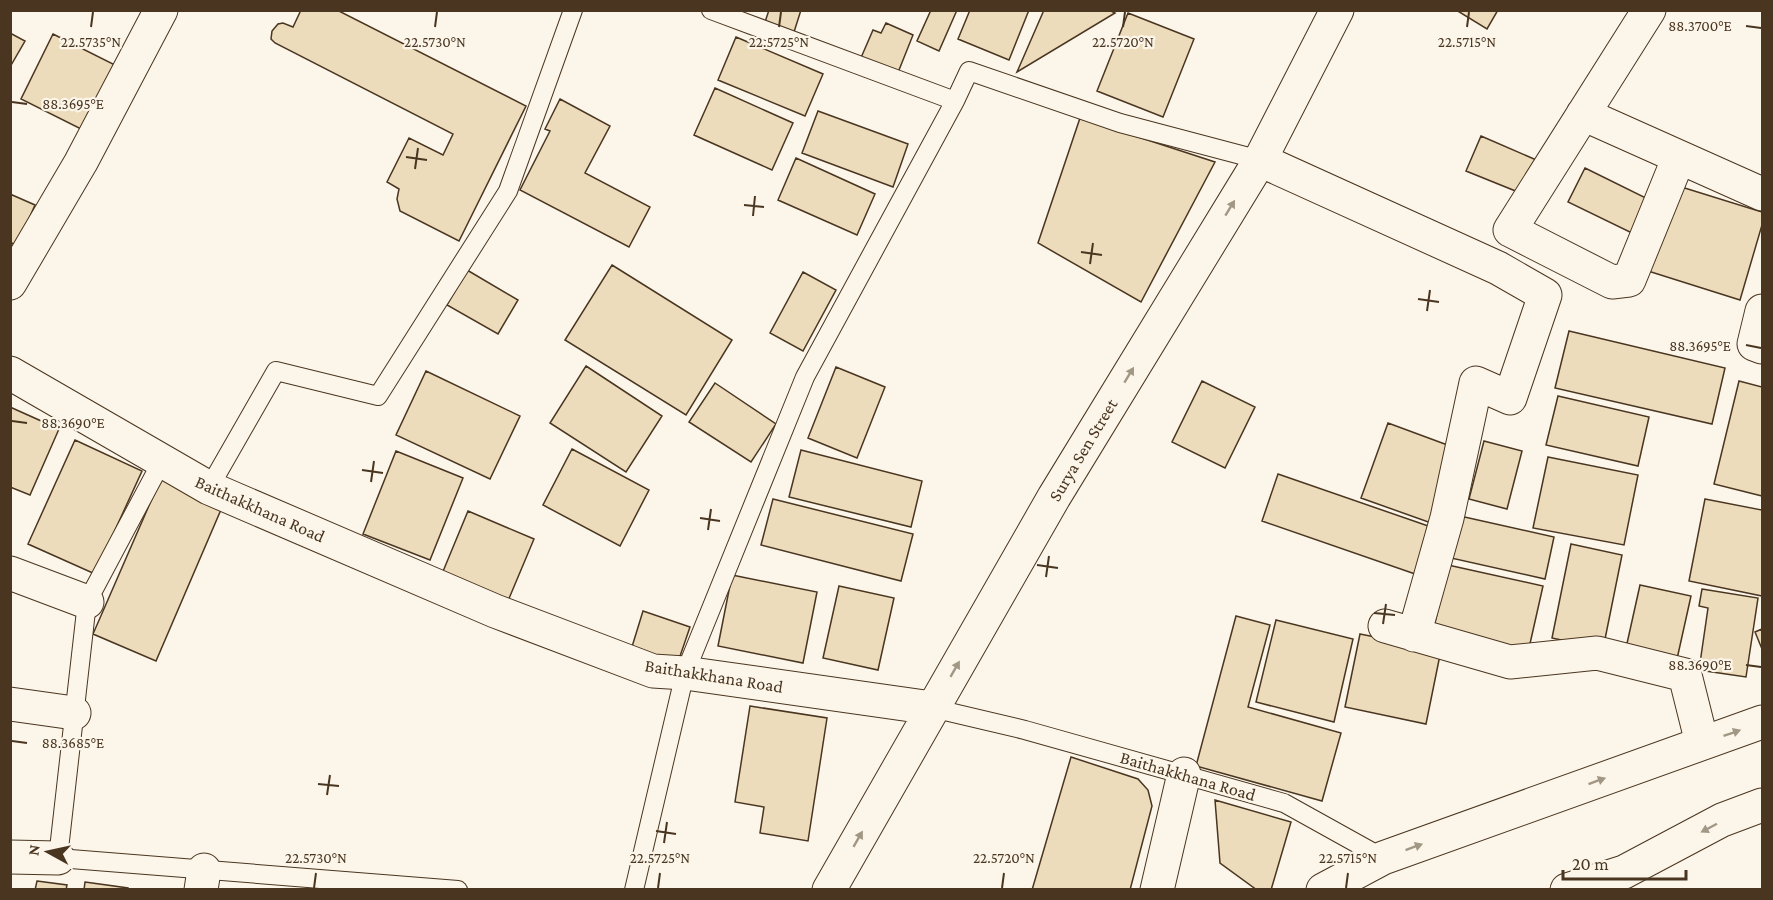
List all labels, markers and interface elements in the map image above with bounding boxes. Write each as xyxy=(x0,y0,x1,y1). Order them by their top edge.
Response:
text: 88.3700°E xyxy=(1668,18,1732,34)
text: 22.5735°N xyxy=(61,34,121,50)
text: 22.5730°N xyxy=(404,34,466,50)
text: 22.5725°N xyxy=(749,34,809,50)
text: 22.5720°N xyxy=(1092,34,1154,50)
text: 22.5715°N xyxy=(1438,34,1496,50)
text: 88.3695°E xyxy=(42,96,104,112)
one-way arrow xyxy=(1225,200,1236,216)
text: 88.3695°E xyxy=(1669,338,1731,354)
one-way arrow xyxy=(1123,367,1134,383)
street label: Surya Sen Street xyxy=(1045,394,1122,505)
text: 88.3690°E xyxy=(41,415,105,431)
street label: Baithakkhana Road xyxy=(192,471,328,547)
street label: Baithakkhana Road xyxy=(643,655,785,697)
text: 88.3690°E xyxy=(1668,657,1732,673)
one-way arrow xyxy=(949,661,960,677)
one-way arrow xyxy=(1723,727,1741,737)
text: 88.3685°E xyxy=(42,735,104,751)
street label: Baithakkhana Road xyxy=(1118,747,1259,805)
one-way arrow xyxy=(1588,775,1606,785)
north arrow xyxy=(18,822,78,882)
one-way arrow xyxy=(1700,823,1717,832)
one-way arrow xyxy=(853,830,863,847)
one-way arrow xyxy=(1405,841,1423,851)
text: N xyxy=(24,843,43,857)
scale bar xyxy=(1563,843,1686,881)
text: 22.5730°N xyxy=(285,850,347,866)
text: 22.5725°N xyxy=(630,850,690,866)
text: 22.5720°N xyxy=(973,850,1035,866)
text: 22.5715°N xyxy=(1319,850,1377,866)
text: 20 m xyxy=(1572,854,1609,874)

